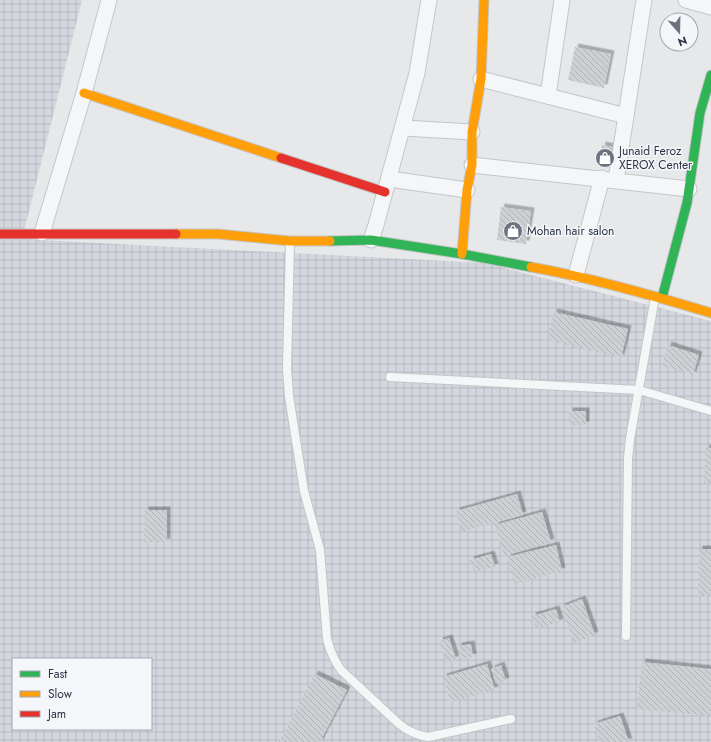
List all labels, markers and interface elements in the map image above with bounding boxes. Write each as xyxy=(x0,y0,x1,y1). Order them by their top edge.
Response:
north arrow xyxy=(659,12,699,52)
text: N xyxy=(676,32,689,50)
place label: Junaid Feroz XEROX Center xyxy=(617,142,693,174)
shop icon: Junaid Feroz XEROX Center xyxy=(594,147,616,169)
shop icon: Mohan hair salon xyxy=(502,220,524,242)
place label: Mohan hair salon xyxy=(527,222,614,240)
legend xyxy=(12,658,152,730)
text: Fast xyxy=(48,665,67,683)
text: Slow xyxy=(48,685,73,703)
text: Jam xyxy=(46,705,66,723)

